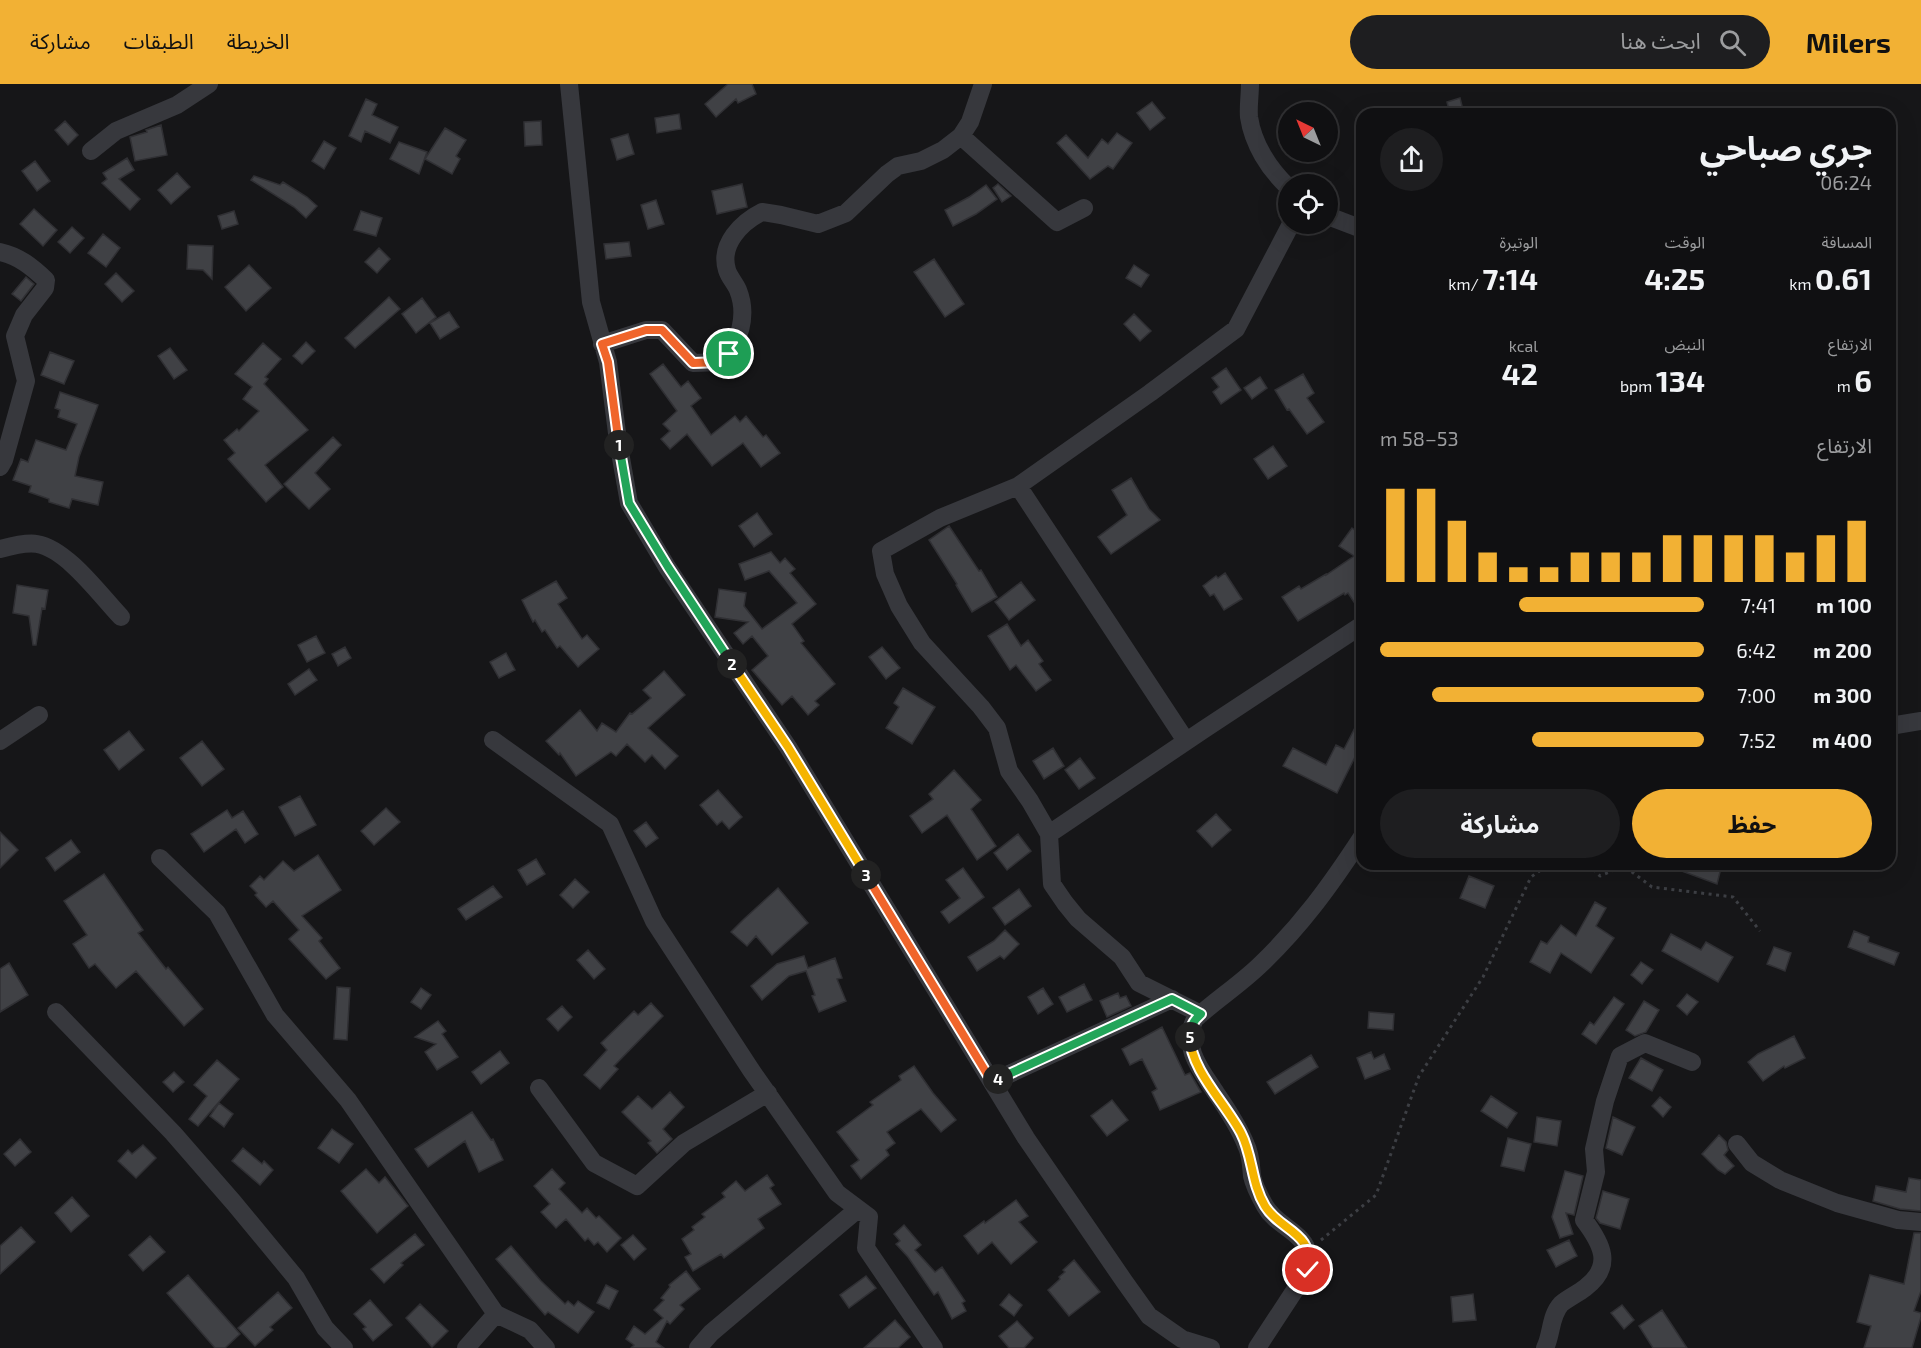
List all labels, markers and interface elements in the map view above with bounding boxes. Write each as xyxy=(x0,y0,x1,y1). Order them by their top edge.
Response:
search box xyxy=(1350,15,1770,69)
text: Milers xyxy=(1806,25,1891,59)
icon: search xyxy=(1716,26,1749,59)
text: ابحث هنا xyxy=(1620,27,1701,53)
text: مشاركة xyxy=(30,28,91,53)
text: الطبقات xyxy=(124,28,194,53)
text: الخريطة xyxy=(227,28,290,53)
north arrow xyxy=(1278,102,1338,162)
map controls xyxy=(1278,102,1338,234)
text: جري صباحي xyxy=(1700,127,1872,167)
button: share xyxy=(1380,128,1443,191)
text: 06:24 xyxy=(1820,170,1872,194)
button: locate xyxy=(1278,174,1338,234)
text: الوتيرة xyxy=(1500,232,1538,251)
text: الوقت xyxy=(1665,232,1705,251)
text: المسافة xyxy=(1822,232,1872,251)
text: 7:14 xyxy=(1482,260,1538,296)
text: 4:25 xyxy=(1644,260,1705,296)
text: 0.61 xyxy=(1815,260,1872,296)
text: /km xyxy=(1448,274,1482,293)
text: km xyxy=(1789,274,1815,293)
pin xyxy=(703,328,754,379)
text: النبض xyxy=(1664,334,1705,353)
text: الارتفاع xyxy=(1828,334,1872,353)
text: kcal xyxy=(1509,336,1538,355)
icon: arrive xyxy=(712,337,745,370)
text: 42 xyxy=(1501,355,1538,391)
text: 134 xyxy=(1656,362,1705,398)
text: 6 xyxy=(1854,362,1872,398)
text: bpm xyxy=(1620,376,1656,395)
text: m xyxy=(1837,376,1854,395)
text: 53–58 m xyxy=(1380,426,1459,450)
pin: 1 xyxy=(604,430,634,460)
text: الارتفاع xyxy=(1817,433,1872,457)
text: 1 xyxy=(616,435,622,454)
text: 7:41 xyxy=(1741,593,1776,617)
text: 100 m xyxy=(1816,593,1872,617)
text: 6:42 xyxy=(1736,638,1776,662)
text: 200 m xyxy=(1813,638,1872,662)
pin: 2 xyxy=(717,649,747,679)
text: 2 xyxy=(727,654,737,673)
text: 7:00 xyxy=(1737,683,1776,707)
text: 300 m xyxy=(1813,683,1872,707)
text: 7:52 xyxy=(1739,728,1776,752)
text: 400 m xyxy=(1812,728,1872,752)
button: مشاركة xyxy=(1380,789,1620,858)
button: حفظ xyxy=(1632,789,1872,858)
pin: 3 xyxy=(851,860,881,890)
text: 3 xyxy=(861,865,871,884)
pin: 5 xyxy=(1175,1022,1205,1052)
text: 5 xyxy=(1186,1027,1194,1046)
pin: 4 xyxy=(983,1064,1013,1094)
text: 4 xyxy=(993,1069,1003,1088)
pin xyxy=(1282,1244,1333,1295)
icon: check xyxy=(1291,1253,1324,1286)

